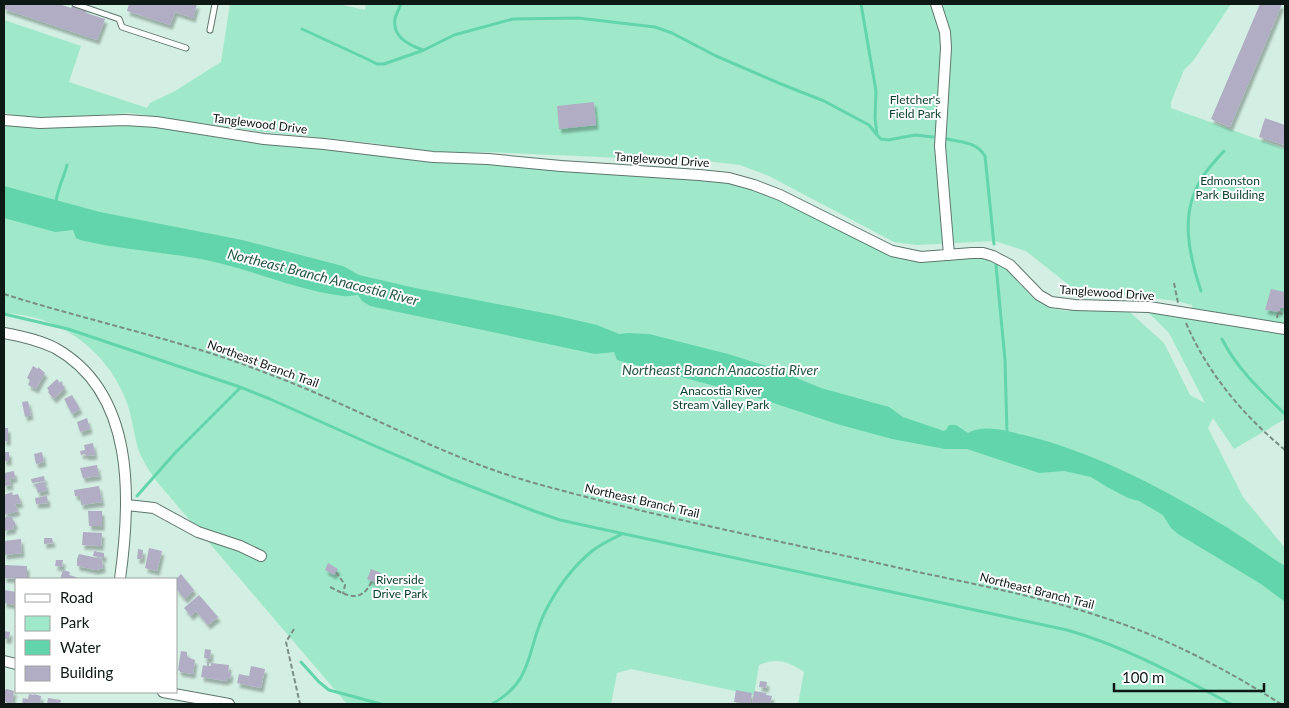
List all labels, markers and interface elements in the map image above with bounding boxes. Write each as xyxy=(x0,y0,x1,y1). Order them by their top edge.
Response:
park label: Fletcher's Field Park xyxy=(889,92,942,121)
street label: Tanglewood Drive xyxy=(212,110,308,137)
street label: Tanglewood Drive xyxy=(614,149,710,170)
park label: Edmonston Park Building xyxy=(1195,173,1265,202)
water label: Northeast Branch Anacostia River xyxy=(226,245,420,309)
street label: Tanglewood Drive xyxy=(1059,282,1155,303)
street label: Northeast Branch Trail xyxy=(205,336,321,391)
water label: Northeast Branch Anacostia River xyxy=(622,361,818,378)
park label: Anacostia River Stream Valley Park xyxy=(673,383,770,412)
street label: Northeast Branch Trail xyxy=(583,480,701,521)
street label: Northeast Branch Trail xyxy=(978,569,1096,612)
park label: Riverside Drive Park xyxy=(372,572,428,601)
legend xyxy=(15,578,178,693)
text: Road xyxy=(60,588,93,606)
text: Park xyxy=(60,613,90,631)
text: Water xyxy=(60,638,101,656)
scale bar xyxy=(1114,660,1264,692)
text: Building xyxy=(60,663,113,681)
text: 100 m xyxy=(1122,668,1164,686)

